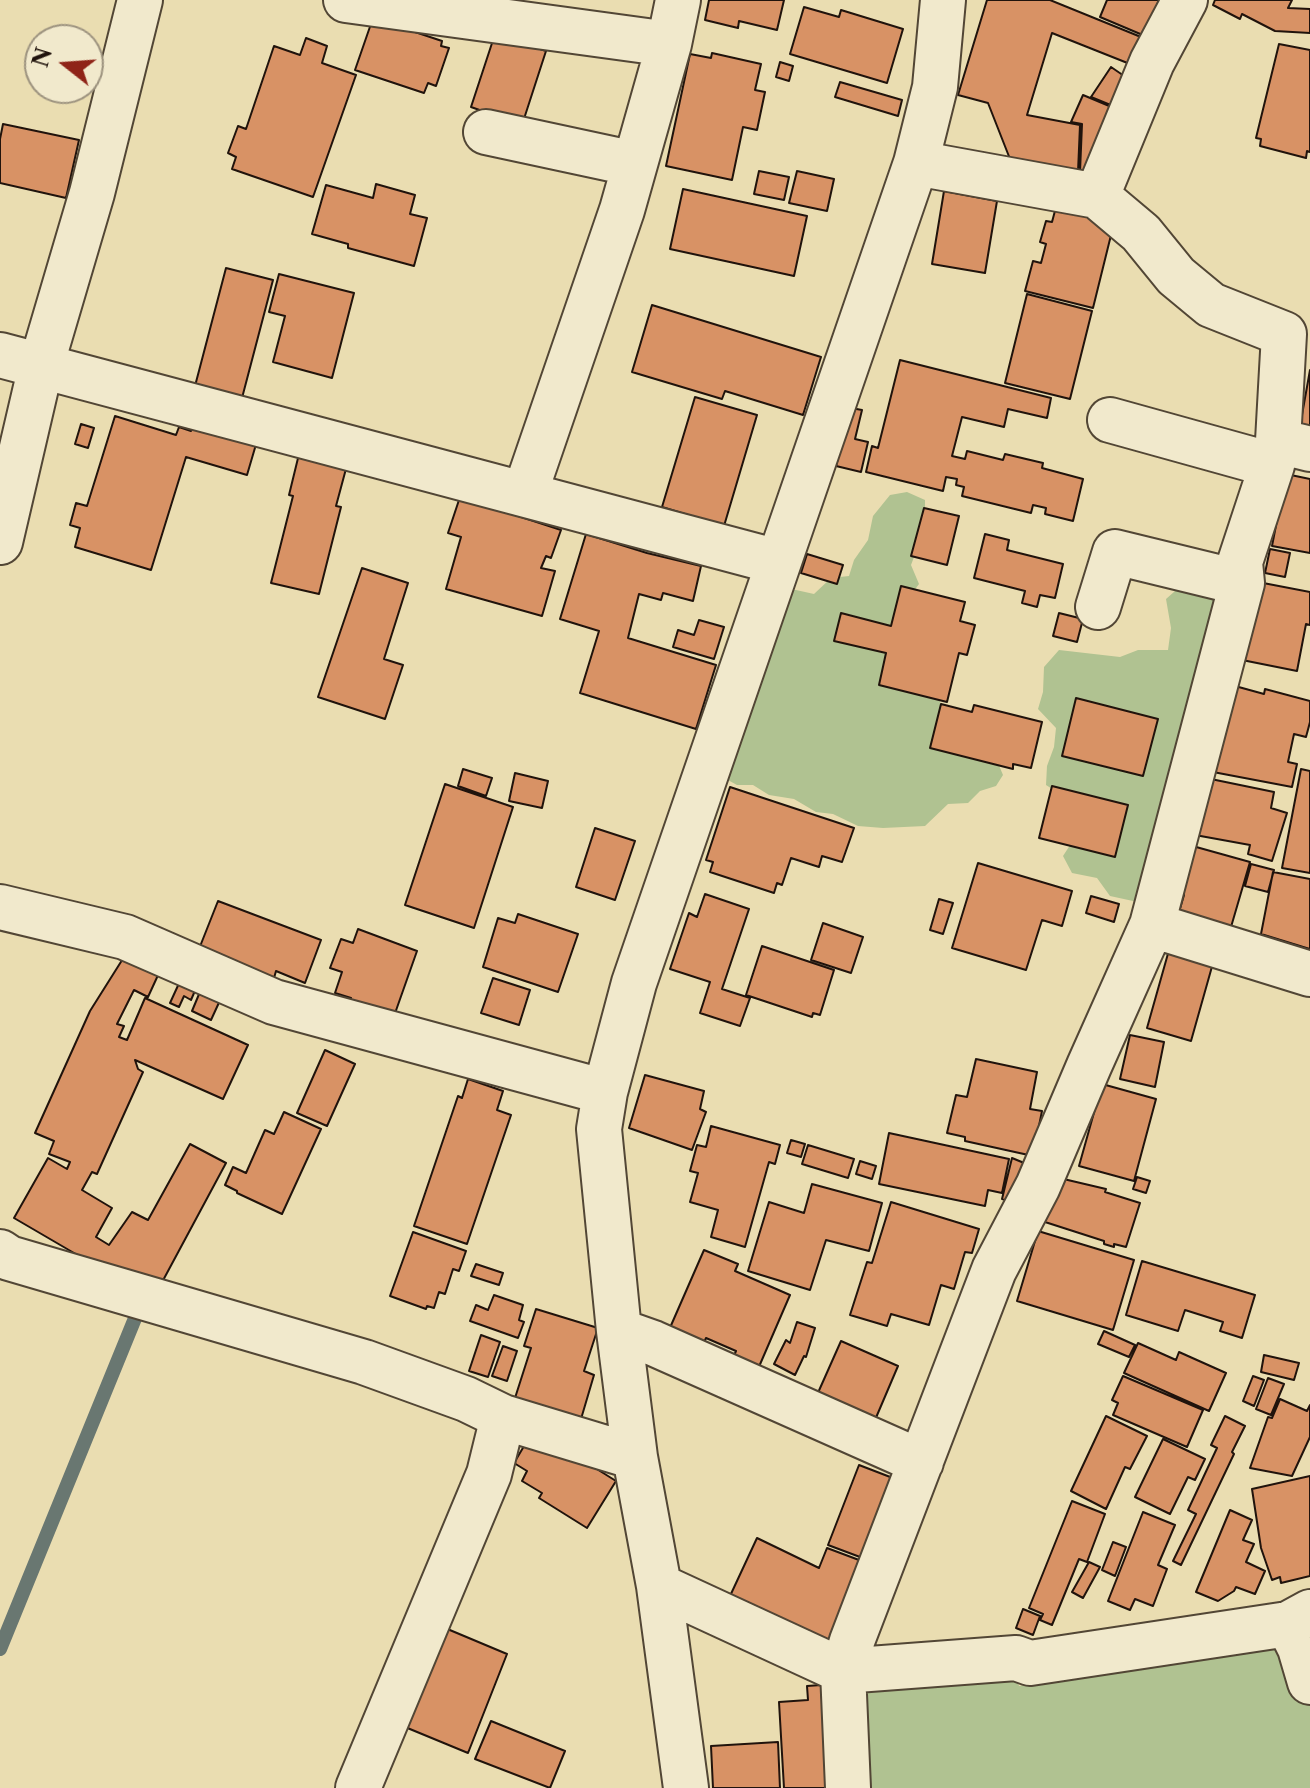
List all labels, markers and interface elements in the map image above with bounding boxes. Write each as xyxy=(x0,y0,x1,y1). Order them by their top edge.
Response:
north arrow xyxy=(24,24,104,104)
text: N xyxy=(27,44,58,71)

